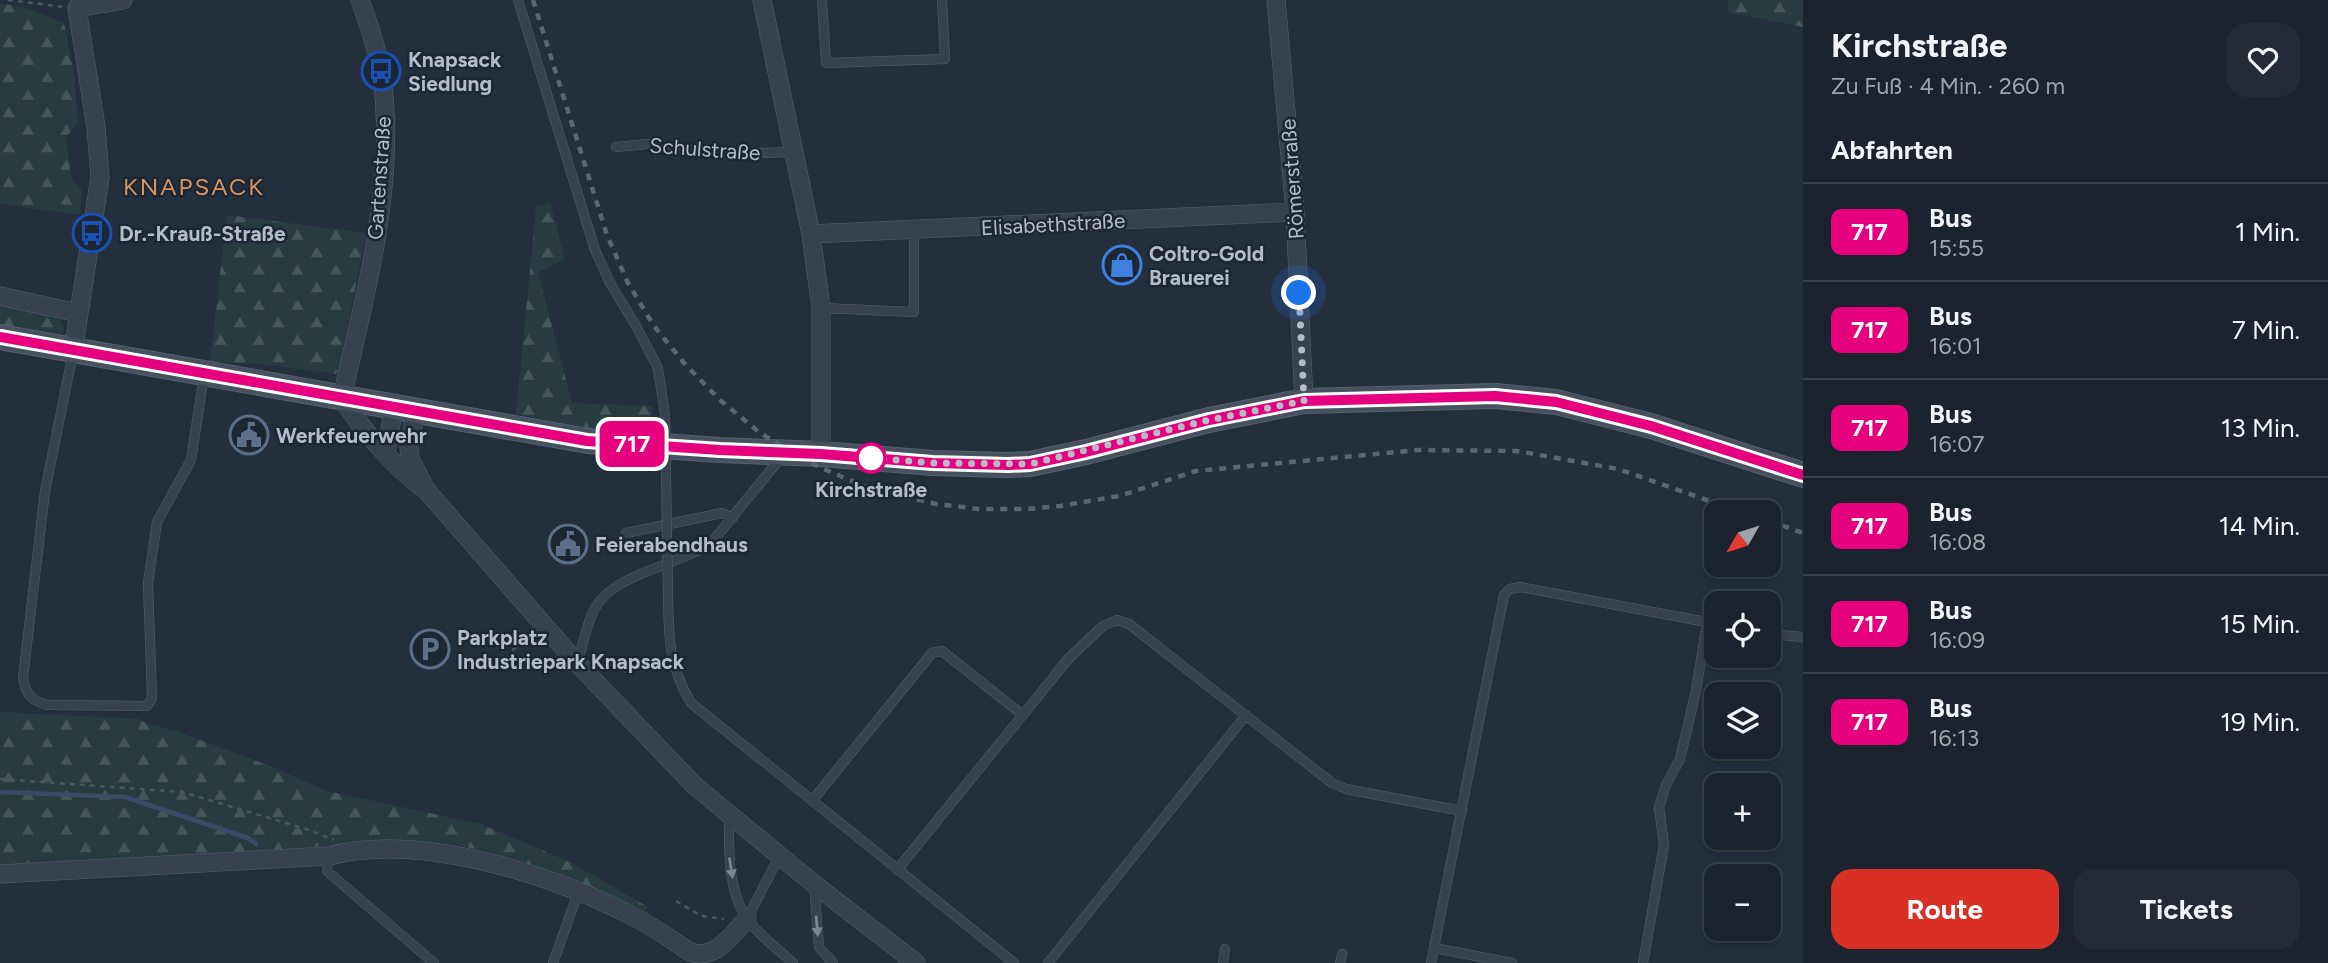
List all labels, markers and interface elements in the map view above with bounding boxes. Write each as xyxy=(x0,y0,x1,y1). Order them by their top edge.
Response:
button: heart xyxy=(2226,23,2300,97)
text: Kirchstraße xyxy=(1831,26,2007,65)
place label: Knapsack Siedlung xyxy=(408,47,502,96)
bus stop icon: Knapsack Siedlung xyxy=(360,50,402,92)
text: Zu Fuß · 4 Min. · 260 m xyxy=(1831,72,2065,100)
street label: Gartenstraße xyxy=(362,115,396,241)
street label: Römerstraße xyxy=(1275,118,1309,240)
street label: Schulstraße xyxy=(649,133,761,165)
text: Abfahrten xyxy=(1831,134,1953,166)
district label: KNAPSACK xyxy=(123,172,265,201)
text: Bus xyxy=(1929,202,1972,234)
street label: Elisabethstraße xyxy=(980,208,1126,240)
bus stop icon: Dr.-Krauß-Straße xyxy=(71,212,113,254)
text: 1 Min. xyxy=(2235,216,2300,248)
text: 717 xyxy=(1851,217,1888,246)
place label: Dr.-Krauß-Straße xyxy=(119,221,286,246)
text: 15:55 xyxy=(1929,234,1984,262)
place label: Coltro-Gold Brauerei xyxy=(1149,241,1264,290)
shop icon: Coltro-Gold Brauerei xyxy=(1101,244,1143,286)
your location xyxy=(1281,275,1316,310)
text: Bus xyxy=(1929,300,1972,332)
text: 7 Min. xyxy=(2232,314,2300,346)
text: 717 xyxy=(1851,315,1888,344)
text: 16:01 xyxy=(1929,332,1982,360)
text: Bus xyxy=(1929,398,1972,430)
text: 13 Min. xyxy=(2221,412,2300,444)
text: 717 xyxy=(1851,413,1888,442)
public building icon: Werkfeuerwehr xyxy=(228,414,270,456)
line badge: 717 xyxy=(592,421,672,467)
place label: Werkfeuerwehr xyxy=(276,423,427,448)
text: 717 xyxy=(614,429,650,458)
text: 16:07 xyxy=(1929,430,1984,458)
marker: Kirchstraße xyxy=(856,443,886,473)
place label: Kirchstraße xyxy=(815,477,927,502)
text: Bus xyxy=(1929,496,1972,528)
north arrow xyxy=(1704,500,1782,578)
map controls xyxy=(1704,500,1781,941)
text: 14 Min. xyxy=(2219,510,2300,542)
text: 717 xyxy=(1851,511,1888,540)
public building icon: Feierabendhaus xyxy=(547,523,589,565)
text: 16:08 xyxy=(1929,528,1986,556)
place label: Feierabendhaus xyxy=(595,532,748,557)
button: locate xyxy=(1704,591,1781,668)
text: Bus xyxy=(1929,594,1972,626)
text: 15 Min. xyxy=(2220,608,2300,640)
text: 717 xyxy=(1851,609,1888,638)
place label: Parkplatz Industriepark Knapsack xyxy=(457,625,685,674)
text: 16:09 xyxy=(1929,626,1985,654)
parking icon: Parkplatz Industriepark Knapsack xyxy=(409,628,451,670)
button: layers xyxy=(1704,682,1781,759)
text: Bus xyxy=(1929,692,1972,724)
text: 19 Min. xyxy=(2220,706,2300,738)
text: 717 xyxy=(1851,707,1888,736)
text: 16:13 xyxy=(1929,724,1979,752)
button: + xyxy=(1704,773,1781,850)
one-way arrow xyxy=(726,857,737,879)
button: − xyxy=(1704,864,1781,941)
button: Route xyxy=(1831,869,2059,949)
button: Tickets xyxy=(2073,869,2300,949)
one-way arrow xyxy=(812,915,823,937)

